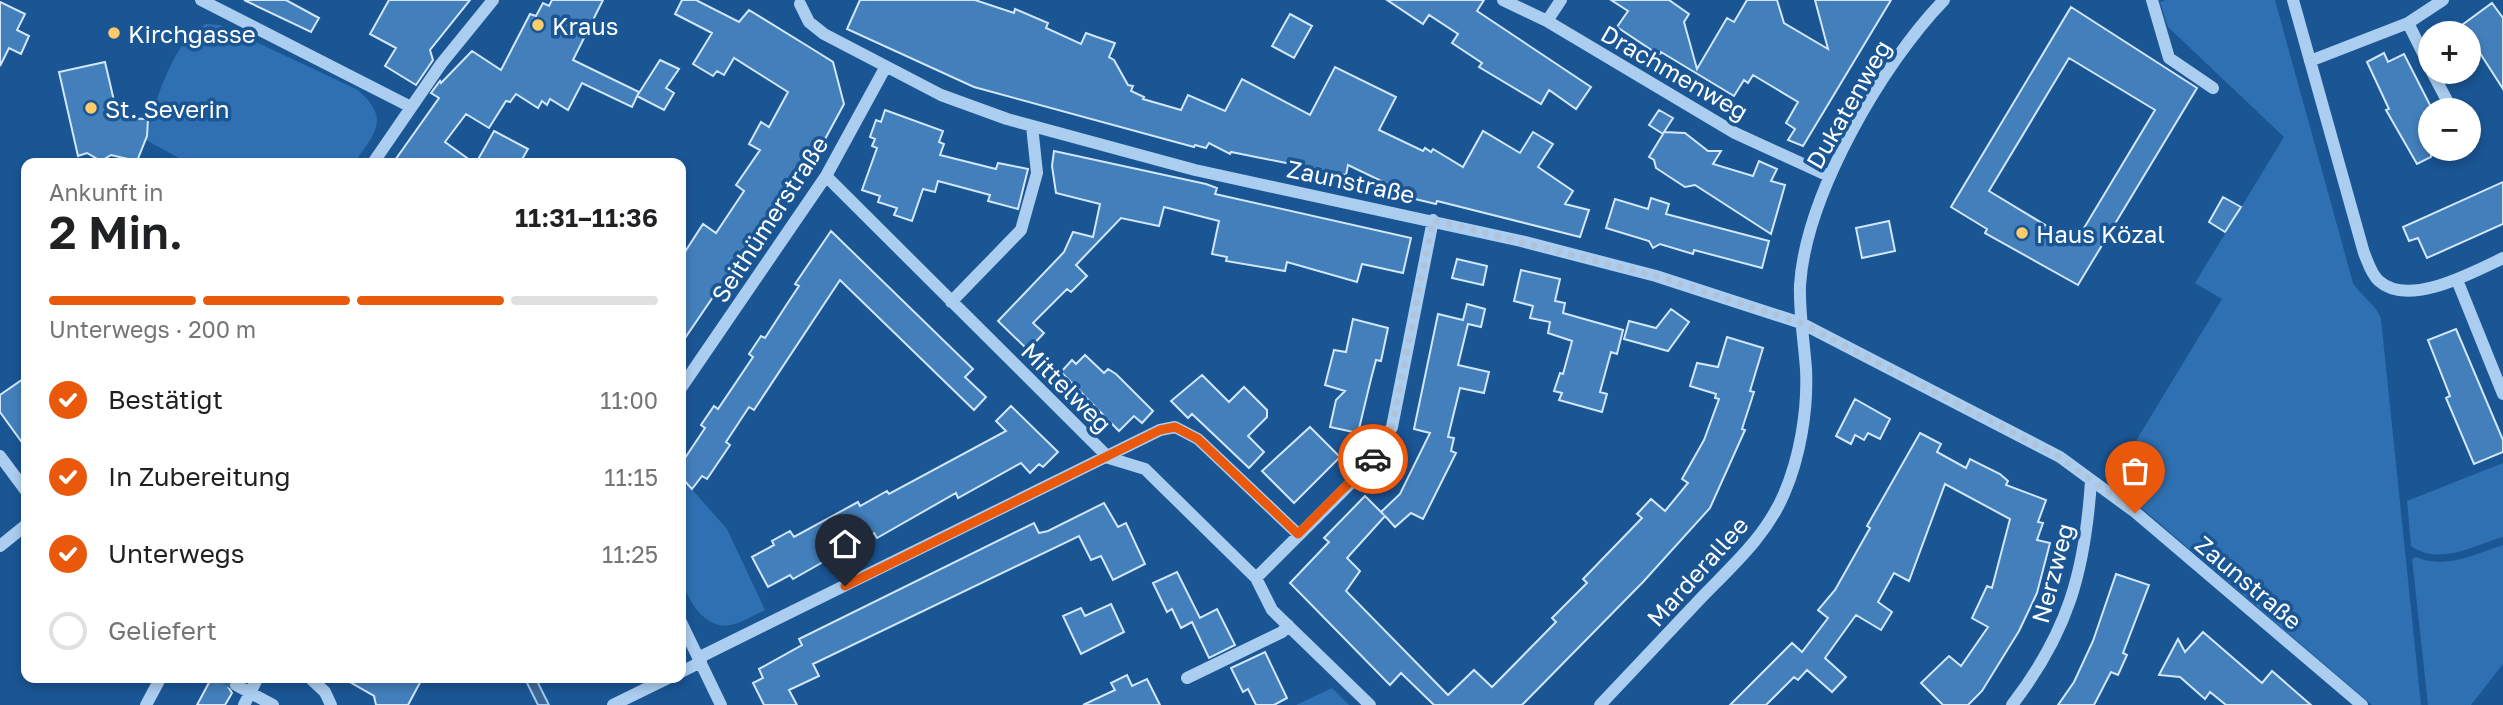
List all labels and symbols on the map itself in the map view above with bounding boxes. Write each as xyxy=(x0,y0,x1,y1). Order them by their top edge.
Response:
place label: Kraus xyxy=(552,11,618,40)
marker: Kraus xyxy=(530,17,546,33)
street label: Drachmenweg xyxy=(1596,18,1754,126)
place label: Kirchgasse xyxy=(128,19,256,48)
marker: Kirchgasse xyxy=(106,25,122,41)
street label: Dukatenweg xyxy=(1799,34,1897,174)
place label: St. Severin xyxy=(105,94,230,123)
marker: St. Severin xyxy=(83,100,99,116)
street label: Seithümerstraße xyxy=(705,131,833,307)
street label: Zaunstraße xyxy=(1284,153,1418,209)
place label: Haus Közal xyxy=(2036,219,2165,248)
marker: Haus Közal xyxy=(2014,225,2030,241)
street label: Mittelweg xyxy=(1016,336,1118,438)
courier xyxy=(1338,424,1408,494)
pin xyxy=(2105,441,2165,513)
street label: Marderallee xyxy=(1640,510,1754,632)
pin xyxy=(815,514,875,586)
street label: Nerzweg xyxy=(2025,520,2079,626)
street label: Zaunstraße xyxy=(2190,529,2308,635)

